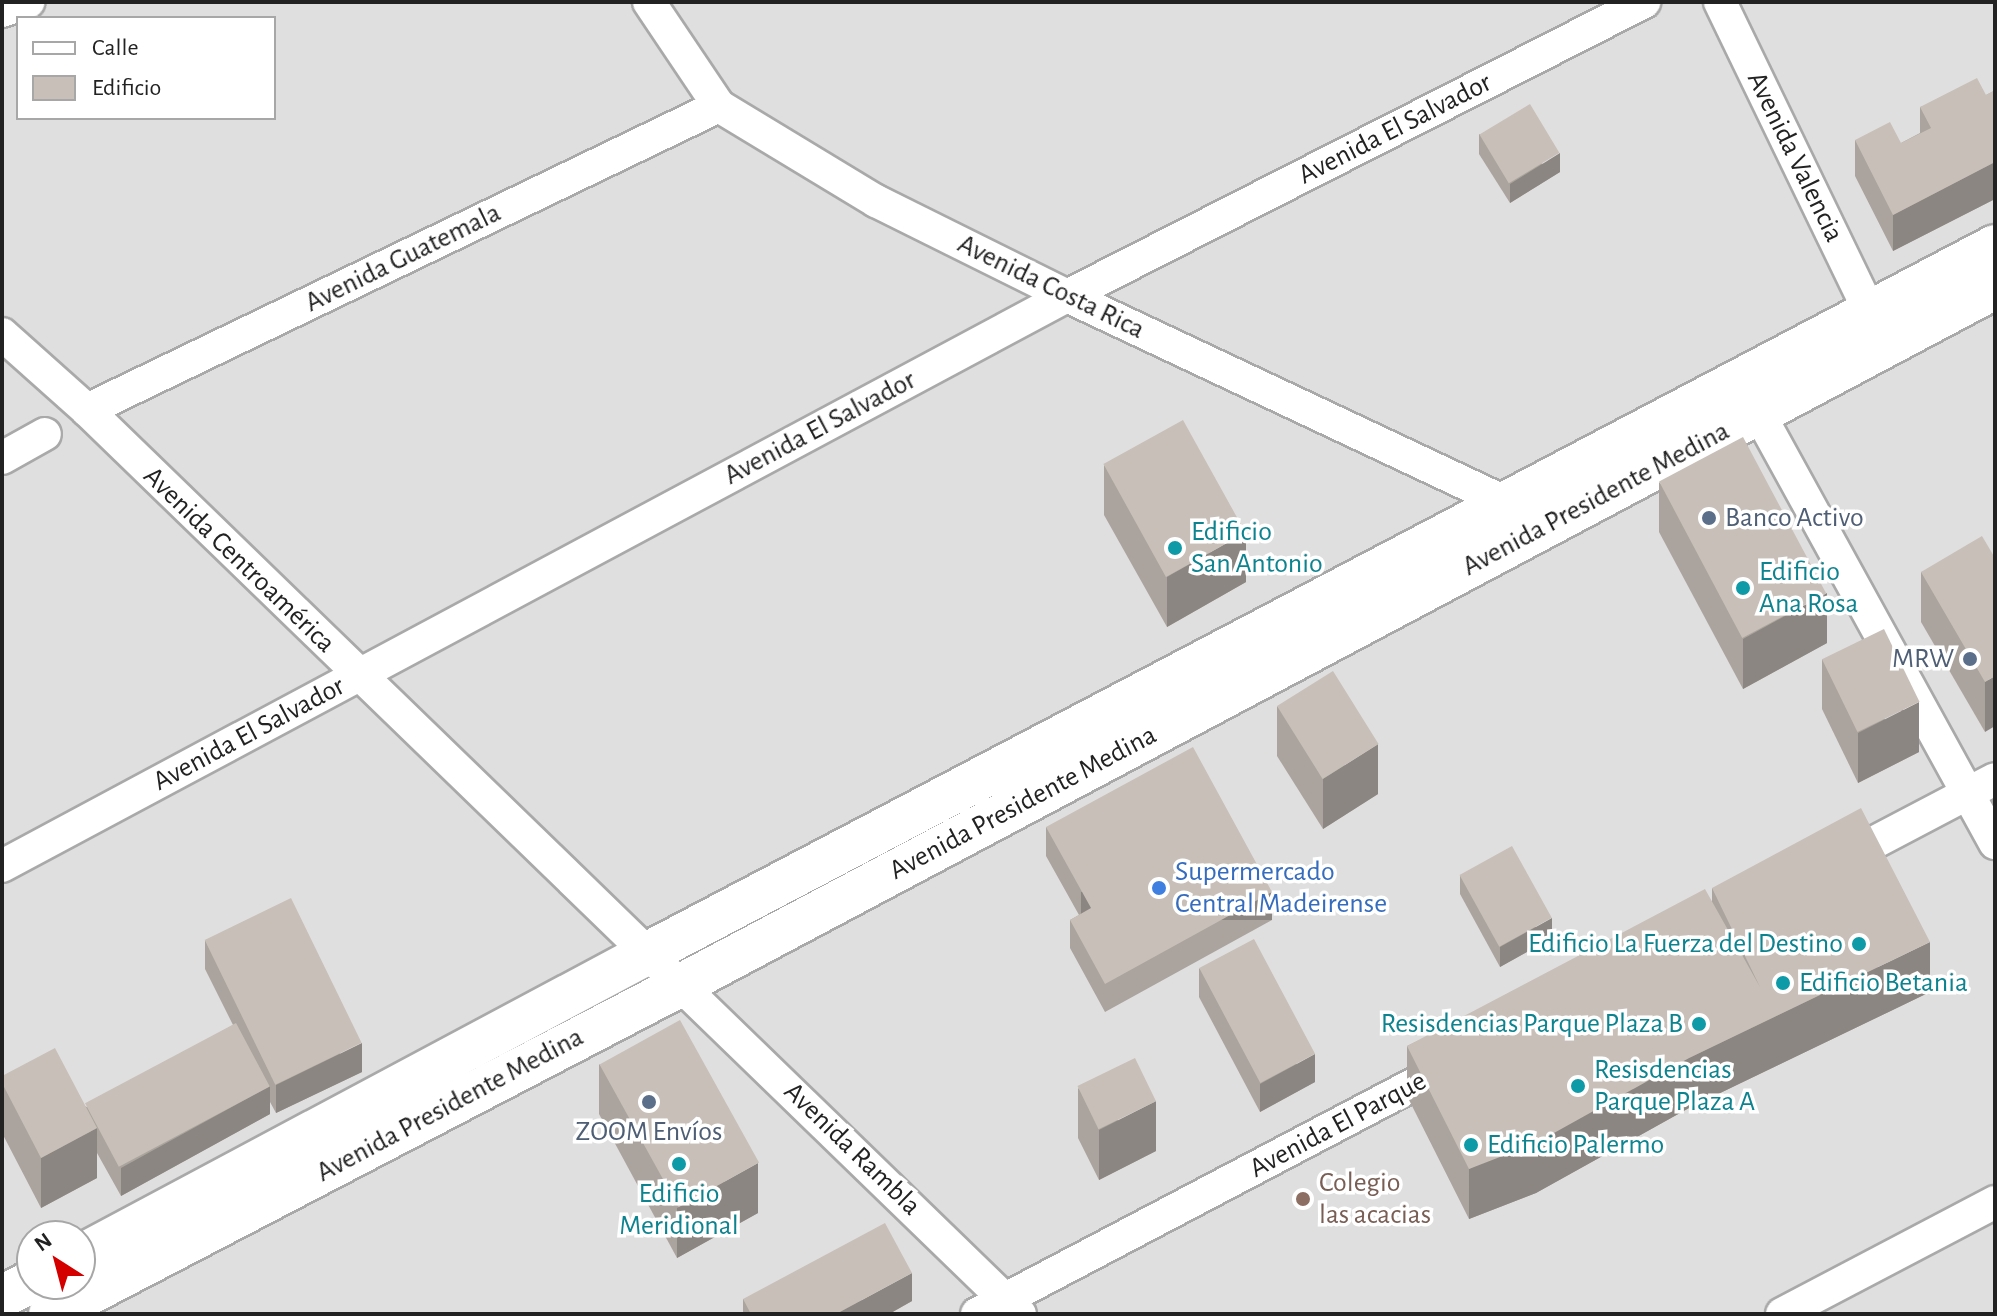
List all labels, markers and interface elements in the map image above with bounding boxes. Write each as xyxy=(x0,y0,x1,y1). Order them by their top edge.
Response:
legend xyxy=(16,16,276,120)
text: Calle xyxy=(92,36,139,60)
street label: Avenida El Salvador xyxy=(1293,66,1497,192)
street label: Avenida Valencia xyxy=(1739,66,1851,248)
text: Edificio xyxy=(92,76,161,100)
street label: Avenida Guatemala xyxy=(300,196,506,320)
street label: Avenida Costa Rica xyxy=(952,227,1150,347)
street label: Avenida El Salvador xyxy=(718,363,922,493)
street label: Avenida Presidente Medina xyxy=(1457,414,1735,584)
street label: Avenida Centroamérica xyxy=(136,460,342,660)
place label: Banco Activo xyxy=(1725,501,1864,535)
marker: Banco Activo xyxy=(1700,509,1718,527)
place label: Edificio San Antonio xyxy=(1191,515,1323,581)
marker: Edificio San Antonio xyxy=(1166,539,1184,557)
place label: Edificio Ana Rosa xyxy=(1759,555,1858,621)
marker: Edificio Ana Rosa xyxy=(1734,579,1752,597)
place label: MRW xyxy=(1892,642,1954,676)
marker: MRW xyxy=(1961,650,1979,668)
street label: Avenida El Salvador xyxy=(147,669,351,799)
street label: Avenida Presidente Medina xyxy=(884,718,1162,888)
place label: Supermercado Central Madeirense xyxy=(1175,855,1387,921)
marker: Supermercado Central Madeirense xyxy=(1150,879,1168,897)
place label: Edificio La Fuerza del Destino xyxy=(1528,927,1843,961)
marker: Edificio La Fuerza del Destino xyxy=(1850,935,1868,953)
place label: Edificio Betania xyxy=(1799,966,1968,1000)
marker: Edificio Betania xyxy=(1774,974,1792,992)
place label: Resisdencias Parque Plaza B xyxy=(1381,1007,1683,1041)
marker: Resisdencias Parque Plaza B xyxy=(1690,1015,1708,1033)
street label: Avenida Presidente Medina xyxy=(311,1020,589,1190)
place label: Resisdencias Parque Plaza A xyxy=(1594,1053,1755,1119)
street label: Avenida El Parque xyxy=(1244,1064,1432,1186)
street label: Avenida Rambla xyxy=(776,1075,928,1223)
marker: Resisdencias Parque Plaza A xyxy=(1569,1077,1587,1095)
marker: ZOOM Envíos xyxy=(640,1093,658,1111)
place label: ZOOM Envíos xyxy=(576,1115,722,1149)
place label: Edificio Palermo xyxy=(1487,1128,1664,1162)
marker: Edificio Palermo xyxy=(1462,1136,1480,1154)
marker: Edificio Meridional xyxy=(670,1155,688,1173)
place label: Colegio las acacias xyxy=(1319,1166,1431,1232)
place label: Edificio Meridional xyxy=(619,1177,739,1243)
marker: Colegio las acacias xyxy=(1294,1190,1312,1208)
north arrow xyxy=(16,1220,96,1300)
text: N xyxy=(30,1229,56,1256)

